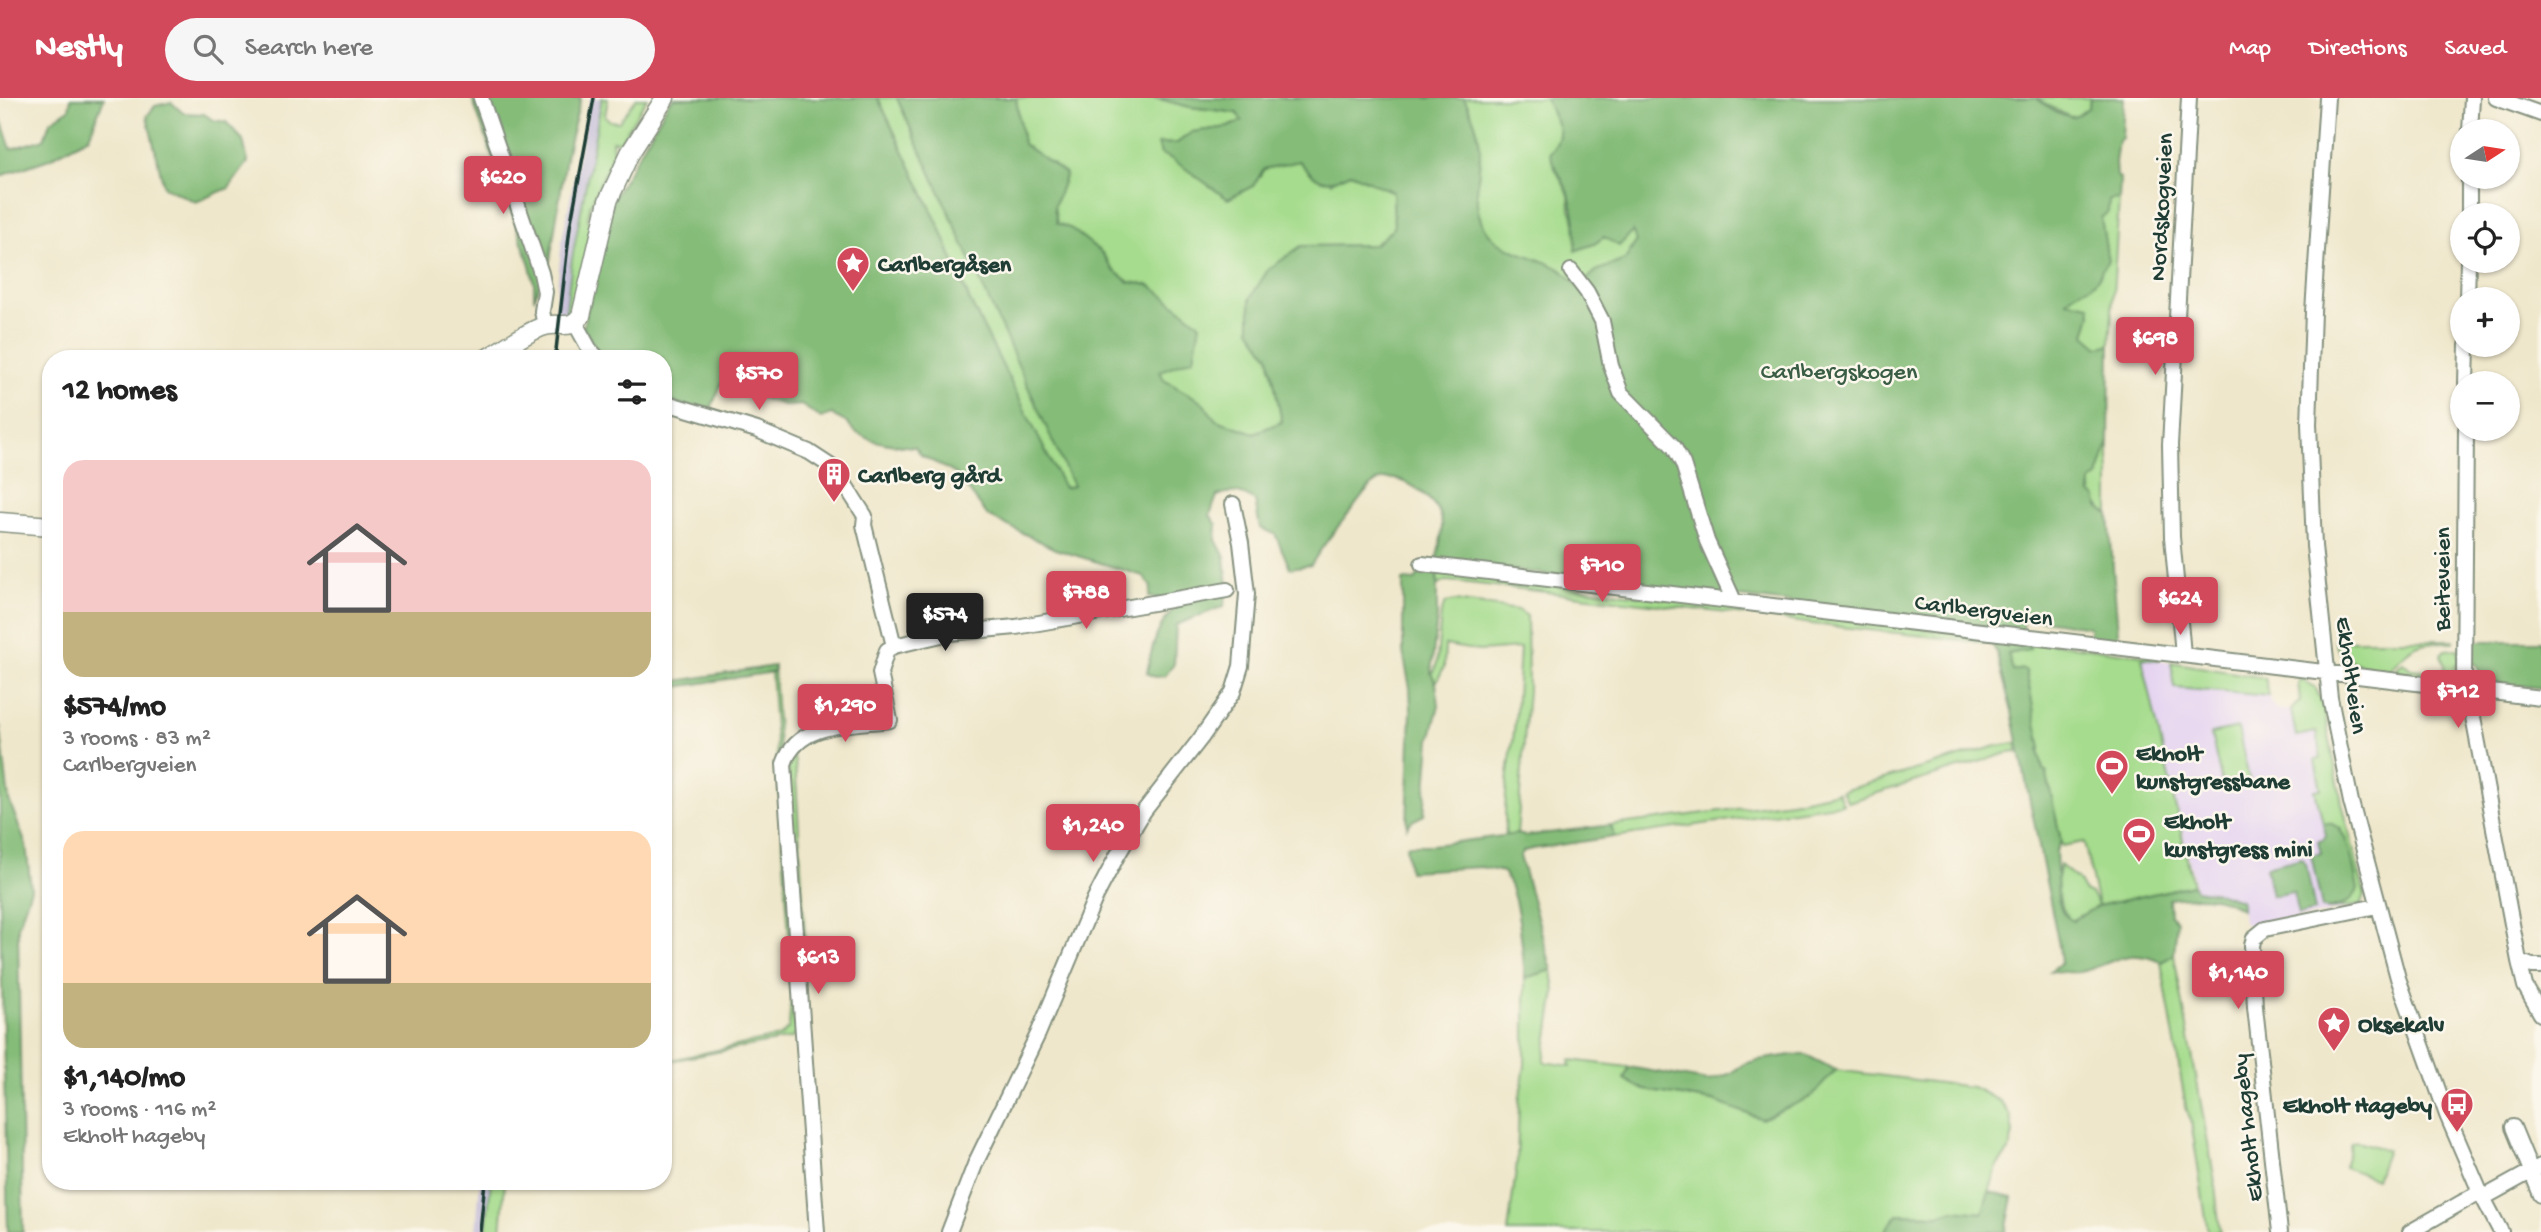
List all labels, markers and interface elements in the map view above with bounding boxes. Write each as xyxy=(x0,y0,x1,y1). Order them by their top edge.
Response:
search box xyxy=(165,18,655,81)
text: Nestly xyxy=(35,30,123,68)
icon: search xyxy=(189,30,227,68)
text: Search here xyxy=(245,34,373,65)
text: Map xyxy=(2229,35,2271,64)
text: Directions xyxy=(2309,35,2407,64)
text: Saved xyxy=(2445,35,2506,64)
north arrow xyxy=(2450,119,2520,189)
map controls xyxy=(2450,119,2520,441)
street label: Nordskogveien xyxy=(2145,132,2182,282)
pin: $620 xyxy=(462,156,544,216)
text: $620 xyxy=(480,165,526,192)
button: locate xyxy=(2450,203,2520,273)
place icon: Carlbergåsen xyxy=(834,244,872,293)
place label: Carlbergåsen xyxy=(878,252,1012,281)
button: + xyxy=(2450,287,2520,357)
pin: $698 xyxy=(2114,317,2196,377)
text: $698 xyxy=(2132,326,2178,353)
pin: $570 xyxy=(718,352,800,412)
park label: Carlbergskogen xyxy=(1761,359,1918,388)
text: $570 xyxy=(735,361,783,388)
button: − xyxy=(2450,371,2520,441)
icon: filters xyxy=(613,373,651,411)
text: 12 homes xyxy=(63,375,176,410)
building icon: Carlberg gård xyxy=(815,455,853,504)
place label: Carlberg gård xyxy=(858,463,1003,492)
icon: home xyxy=(294,505,420,631)
street label: Beiteveien xyxy=(2430,526,2459,632)
pin: $710 xyxy=(1561,545,1643,604)
text: $710 xyxy=(1580,553,1624,580)
pin: $788 xyxy=(1045,572,1127,631)
pin: $624 xyxy=(2139,578,2221,637)
text: $788 xyxy=(1062,580,1110,607)
text: $624 xyxy=(2158,586,2202,613)
street label: Carlbergveien xyxy=(1913,590,2055,635)
pin: $574 xyxy=(904,594,986,653)
text: $574 xyxy=(922,602,968,629)
street label: Ekholtveien xyxy=(2327,615,2372,737)
pin: $712 xyxy=(2417,670,2499,730)
text: $712 xyxy=(2437,679,2479,706)
pin: $1,290 xyxy=(788,684,902,744)
text: $574/mo xyxy=(63,691,166,726)
text: $1,290 xyxy=(814,693,876,720)
text: 3 rooms · 83 m² xyxy=(63,726,211,753)
place label: Ekholt kunstgressbane xyxy=(2136,741,2292,798)
sports icon: Ekholt kunstgressbane xyxy=(2093,747,2131,796)
text: Carlbergveien xyxy=(63,753,196,780)
pin: $1,240 xyxy=(1036,804,1150,864)
place label: Ekholt kunstgress mini xyxy=(2164,809,2313,866)
text: $1,240 xyxy=(1062,813,1124,840)
sports icon: Ekholt kunstgress mini xyxy=(2120,815,2158,864)
icon: home xyxy=(294,876,420,1002)
pin: $613 xyxy=(777,936,859,996)
text: $613 xyxy=(796,945,840,972)
pin: $1,140 xyxy=(2181,951,2295,1011)
text: $1,140 xyxy=(2208,960,2268,987)
place icon: Oksekalv xyxy=(2315,1004,2353,1053)
place label: Oksekalv xyxy=(2358,1012,2445,1041)
street label: Ekholt hageby xyxy=(2227,1052,2272,1203)
text: $1,140/mo xyxy=(63,1062,185,1097)
bus stop icon: Ekholt Hageby xyxy=(2438,1085,2476,1134)
place label: Ekholt Hageby xyxy=(2283,1093,2432,1122)
text: 3 rooms · 116 m² xyxy=(63,1097,216,1124)
text: Ekholt hageby xyxy=(63,1124,205,1151)

